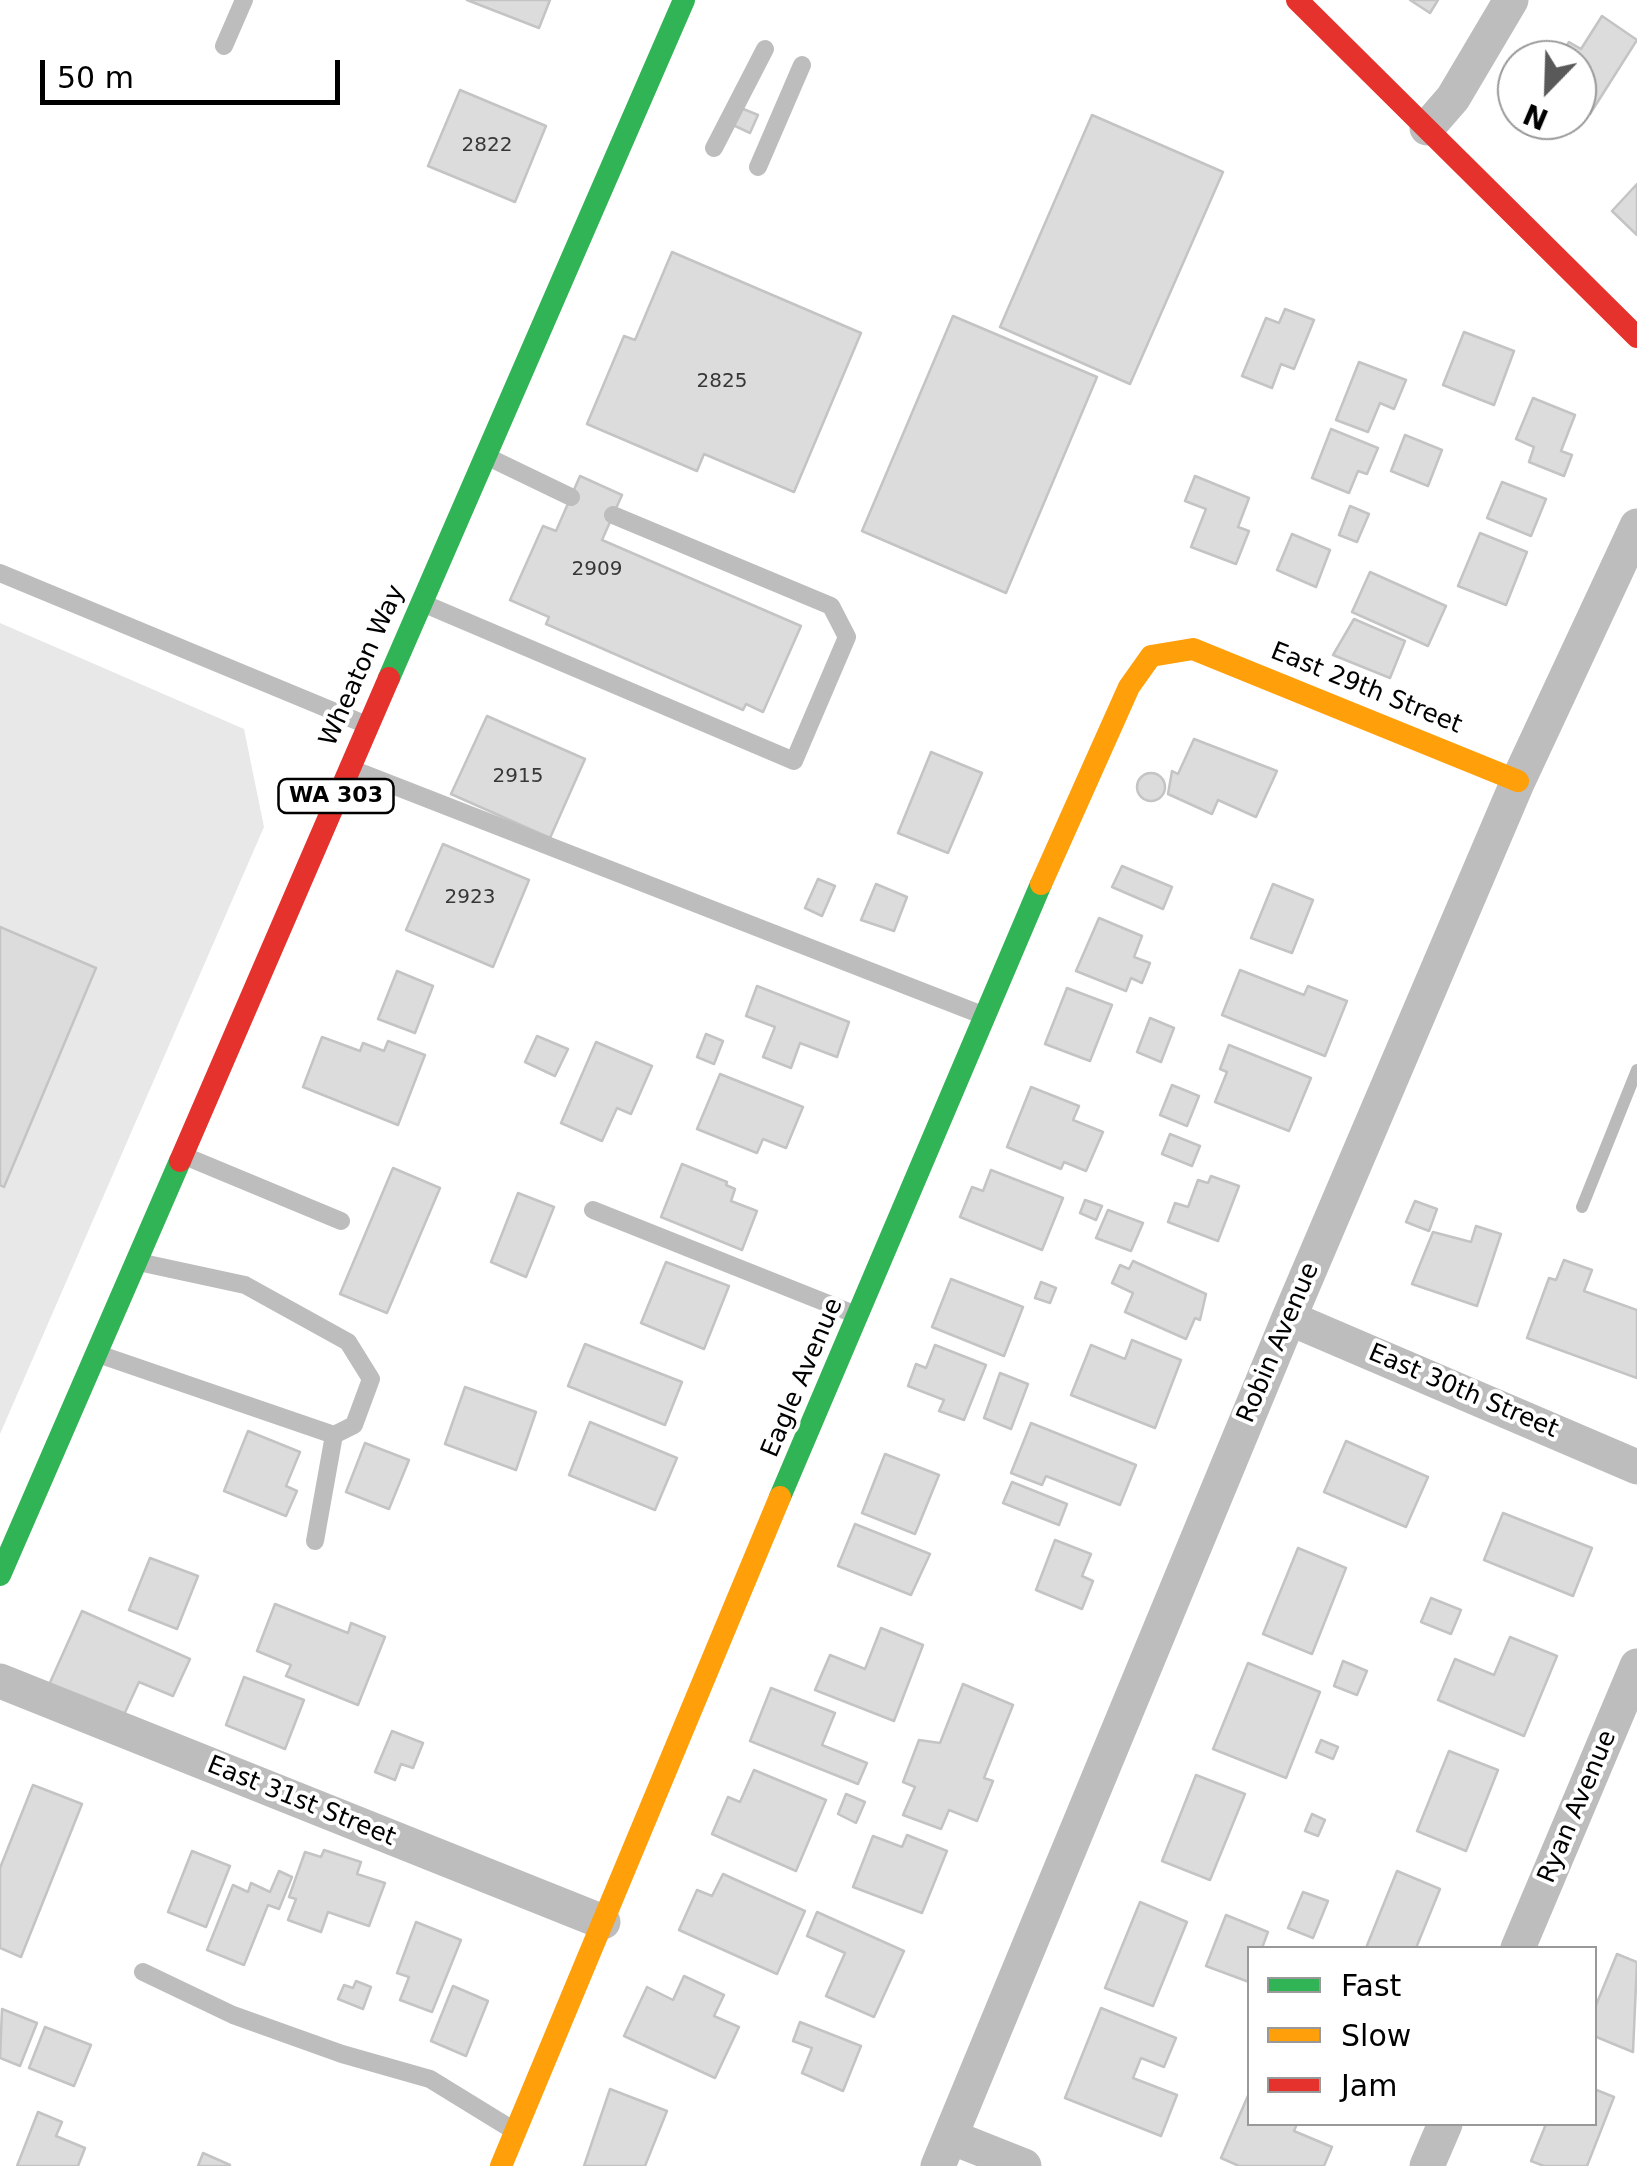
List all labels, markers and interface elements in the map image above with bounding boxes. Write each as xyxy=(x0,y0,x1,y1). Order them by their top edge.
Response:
scale bar xyxy=(45,40,345,102)
north arrow xyxy=(1497,40,1597,140)
text: 50 m xyxy=(57,60,134,95)
text: N xyxy=(1519,96,1553,136)
house number: 2822 xyxy=(462,134,512,158)
house number: 2825 xyxy=(697,370,747,394)
house number: 2909 xyxy=(572,558,622,582)
street label: Wheaton Way xyxy=(314,581,412,751)
street label: East 29th Street xyxy=(1266,637,1466,741)
house number: 2915 xyxy=(493,765,543,789)
road number: WA 303 xyxy=(278,779,394,813)
house number: 2923 xyxy=(445,886,495,910)
street label: Robin Avenue xyxy=(1232,1258,1326,1428)
street label: Eagle Avenue xyxy=(756,1294,850,1462)
street label: East 30th Street xyxy=(1364,1338,1562,1446)
street label: Ryan Avenue xyxy=(1532,1726,1624,1888)
street label: East 31st Street xyxy=(202,1751,400,1853)
legend xyxy=(1247,1946,1597,2126)
text: Fast xyxy=(1341,1968,1401,2003)
text: Slow xyxy=(1341,2018,1411,2053)
text: Jam xyxy=(1341,2068,1397,2103)

